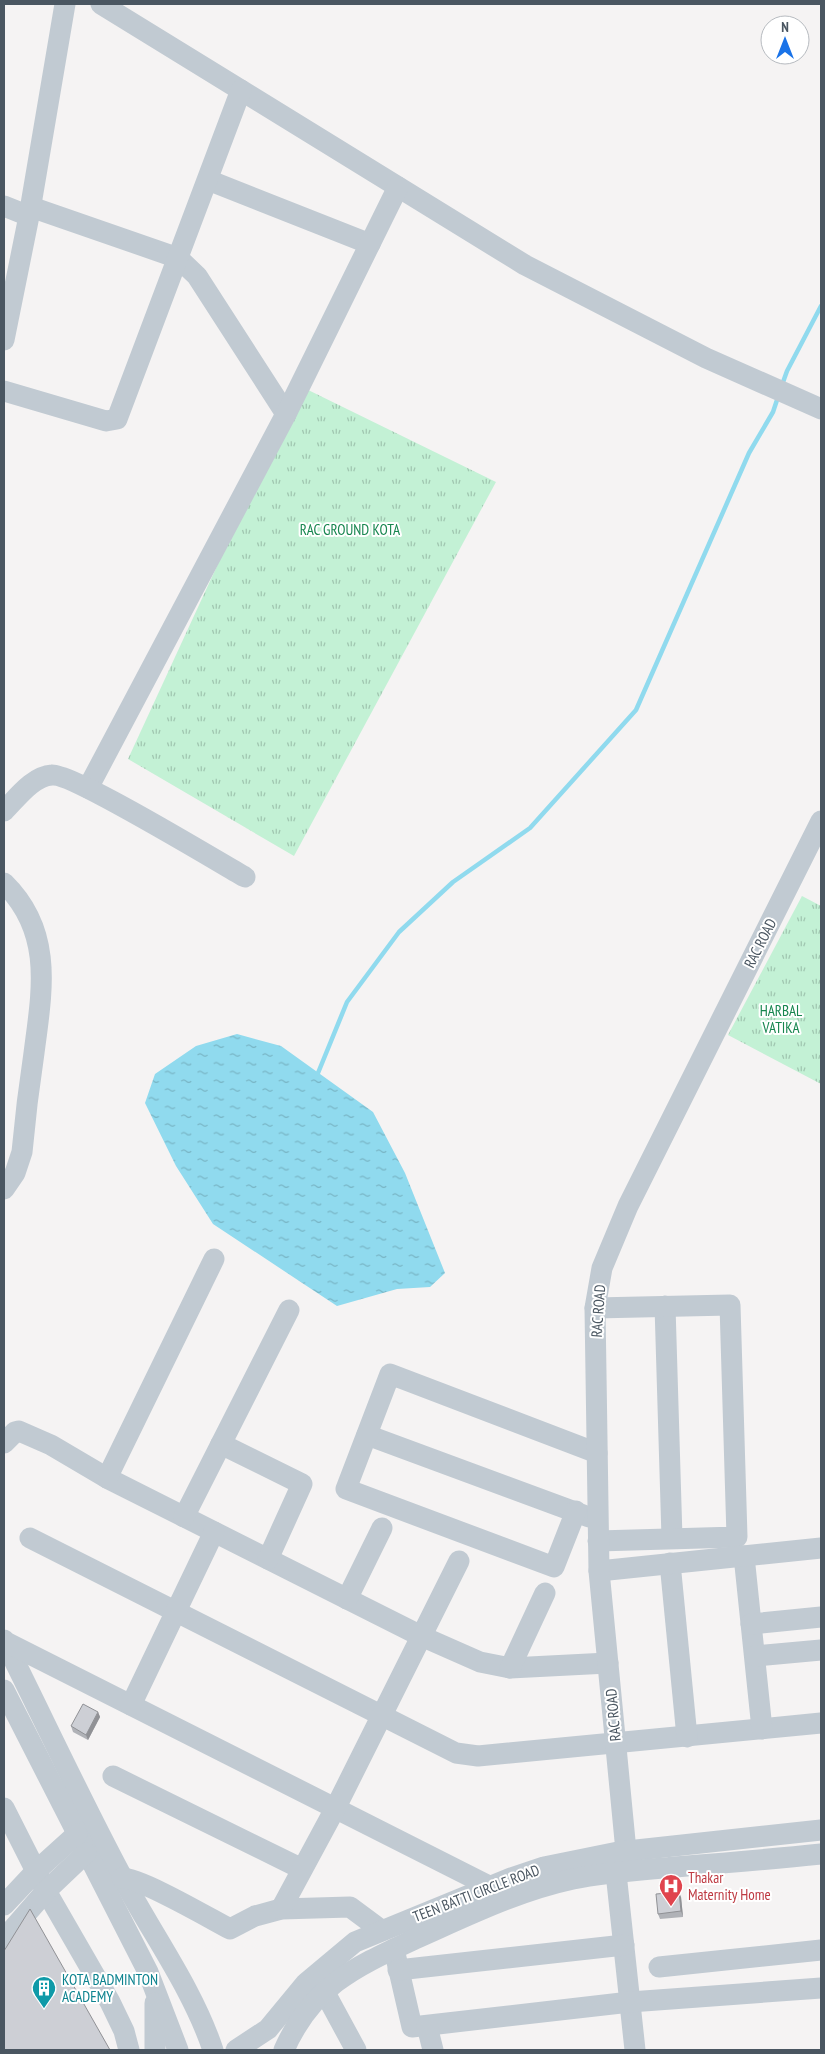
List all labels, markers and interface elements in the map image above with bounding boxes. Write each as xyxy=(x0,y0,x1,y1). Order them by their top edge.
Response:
north arrow xyxy=(760,15,810,65)
text: N xyxy=(781,18,789,36)
park label: RAC GROUND KOTA xyxy=(300,520,401,539)
street label: RAC ROAD xyxy=(740,915,781,971)
park label: HARBAL VATIKA xyxy=(760,1001,803,1037)
street label: RAC ROAD xyxy=(587,1284,609,1338)
street label: RAC ROAD xyxy=(601,1688,625,1742)
street label: TEEN BATTI CIRCLE ROAD xyxy=(410,1860,542,1926)
place label: Thakar Maternity Home xyxy=(688,1868,771,1904)
hospital icon: Thakar Maternity Home xyxy=(658,1873,684,1907)
place label: KOTA BADMINTON ACADEMY xyxy=(62,1970,158,2006)
building icon: KOTA BADMINTON ACADEMY xyxy=(31,1975,57,2009)

